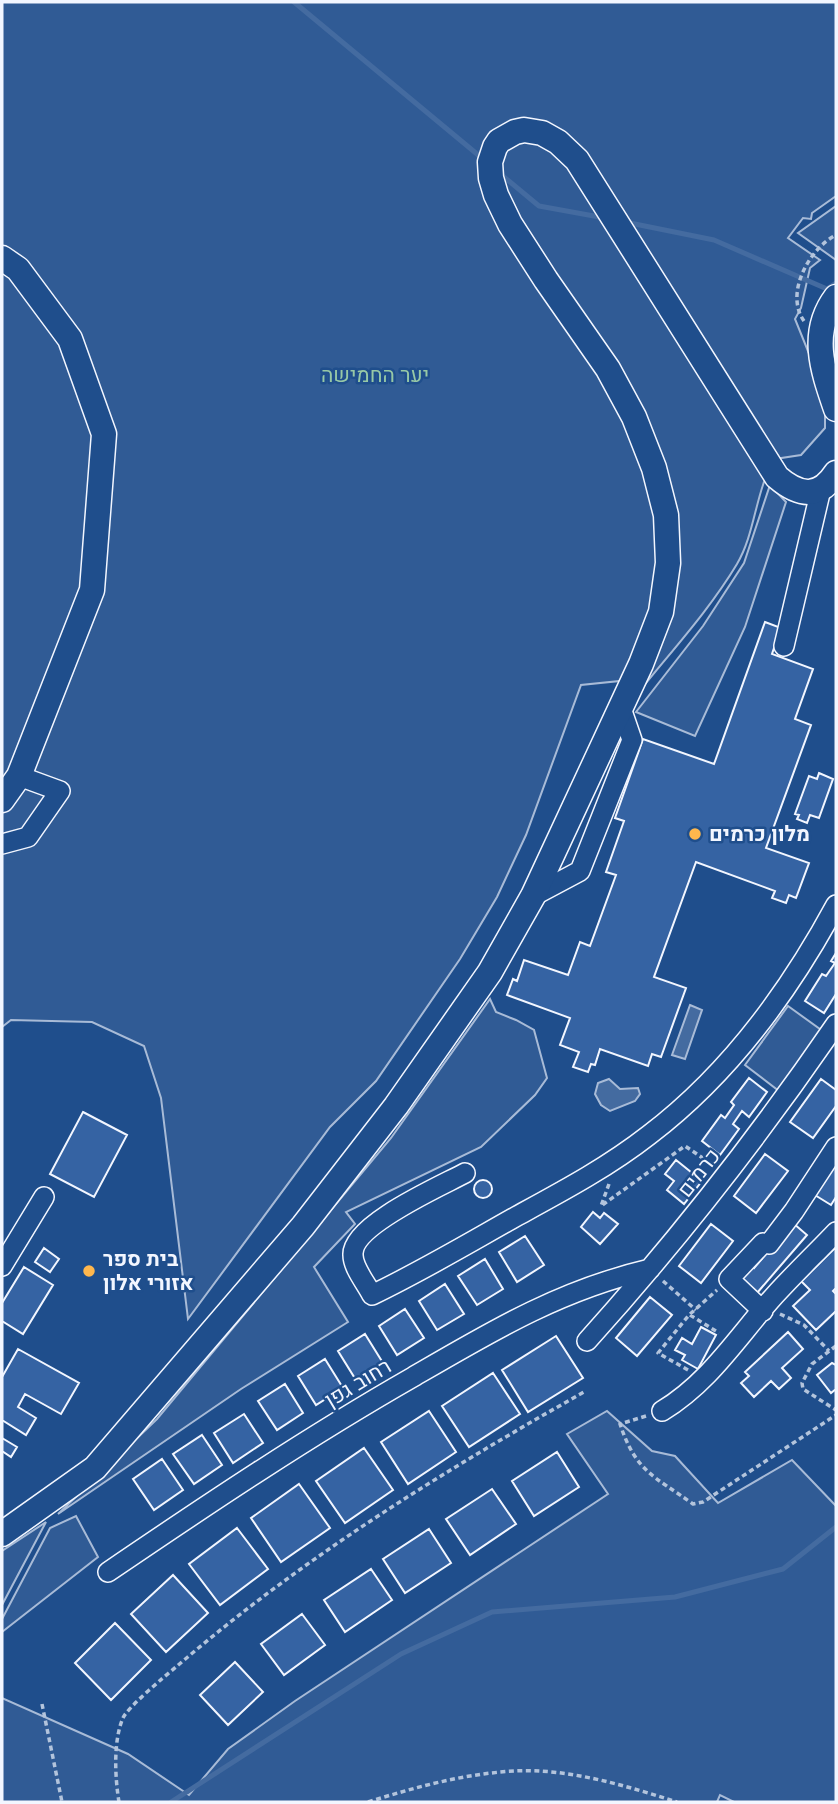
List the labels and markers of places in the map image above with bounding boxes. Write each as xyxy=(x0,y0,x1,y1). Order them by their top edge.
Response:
place label: מלון כרמים xyxy=(709,819,810,847)
marker: מלון כרמים xyxy=(687,826,703,842)
place label: בית ספר אזורי אלון xyxy=(103,1244,194,1296)
marker: בית ספר אזורי אלון xyxy=(81,1263,97,1279)

